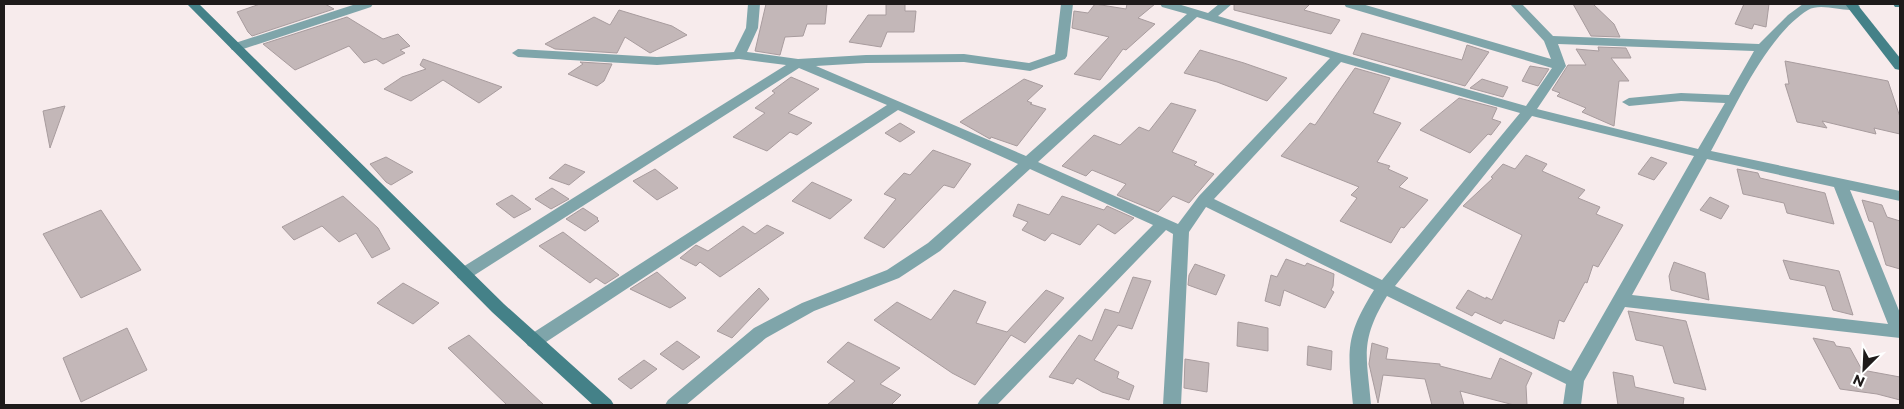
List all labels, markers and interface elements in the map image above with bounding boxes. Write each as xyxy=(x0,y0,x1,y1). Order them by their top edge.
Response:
north arrow xyxy=(1839,344,1889,394)
text: N xyxy=(1850,370,1868,391)

